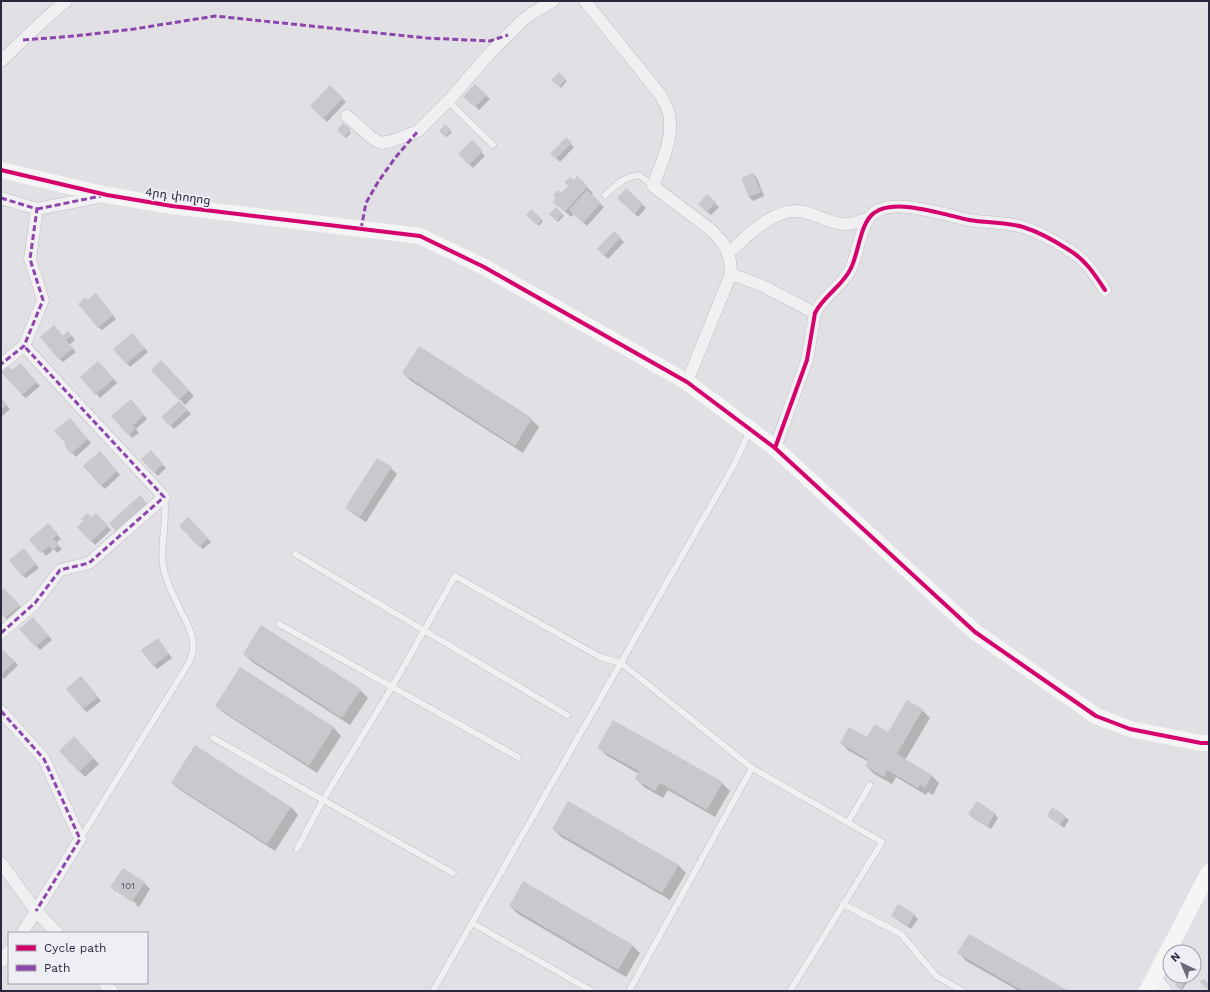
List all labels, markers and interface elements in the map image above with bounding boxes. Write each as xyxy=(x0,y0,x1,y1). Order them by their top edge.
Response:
street label: 4րդ փողոց xyxy=(144,184,212,208)
house number: 101 xyxy=(121,880,135,891)
legend xyxy=(8,932,148,984)
text: Cycle path xyxy=(44,941,106,955)
north arrow xyxy=(1162,944,1202,984)
text: N xyxy=(1168,950,1183,965)
text: Path xyxy=(44,961,70,975)

